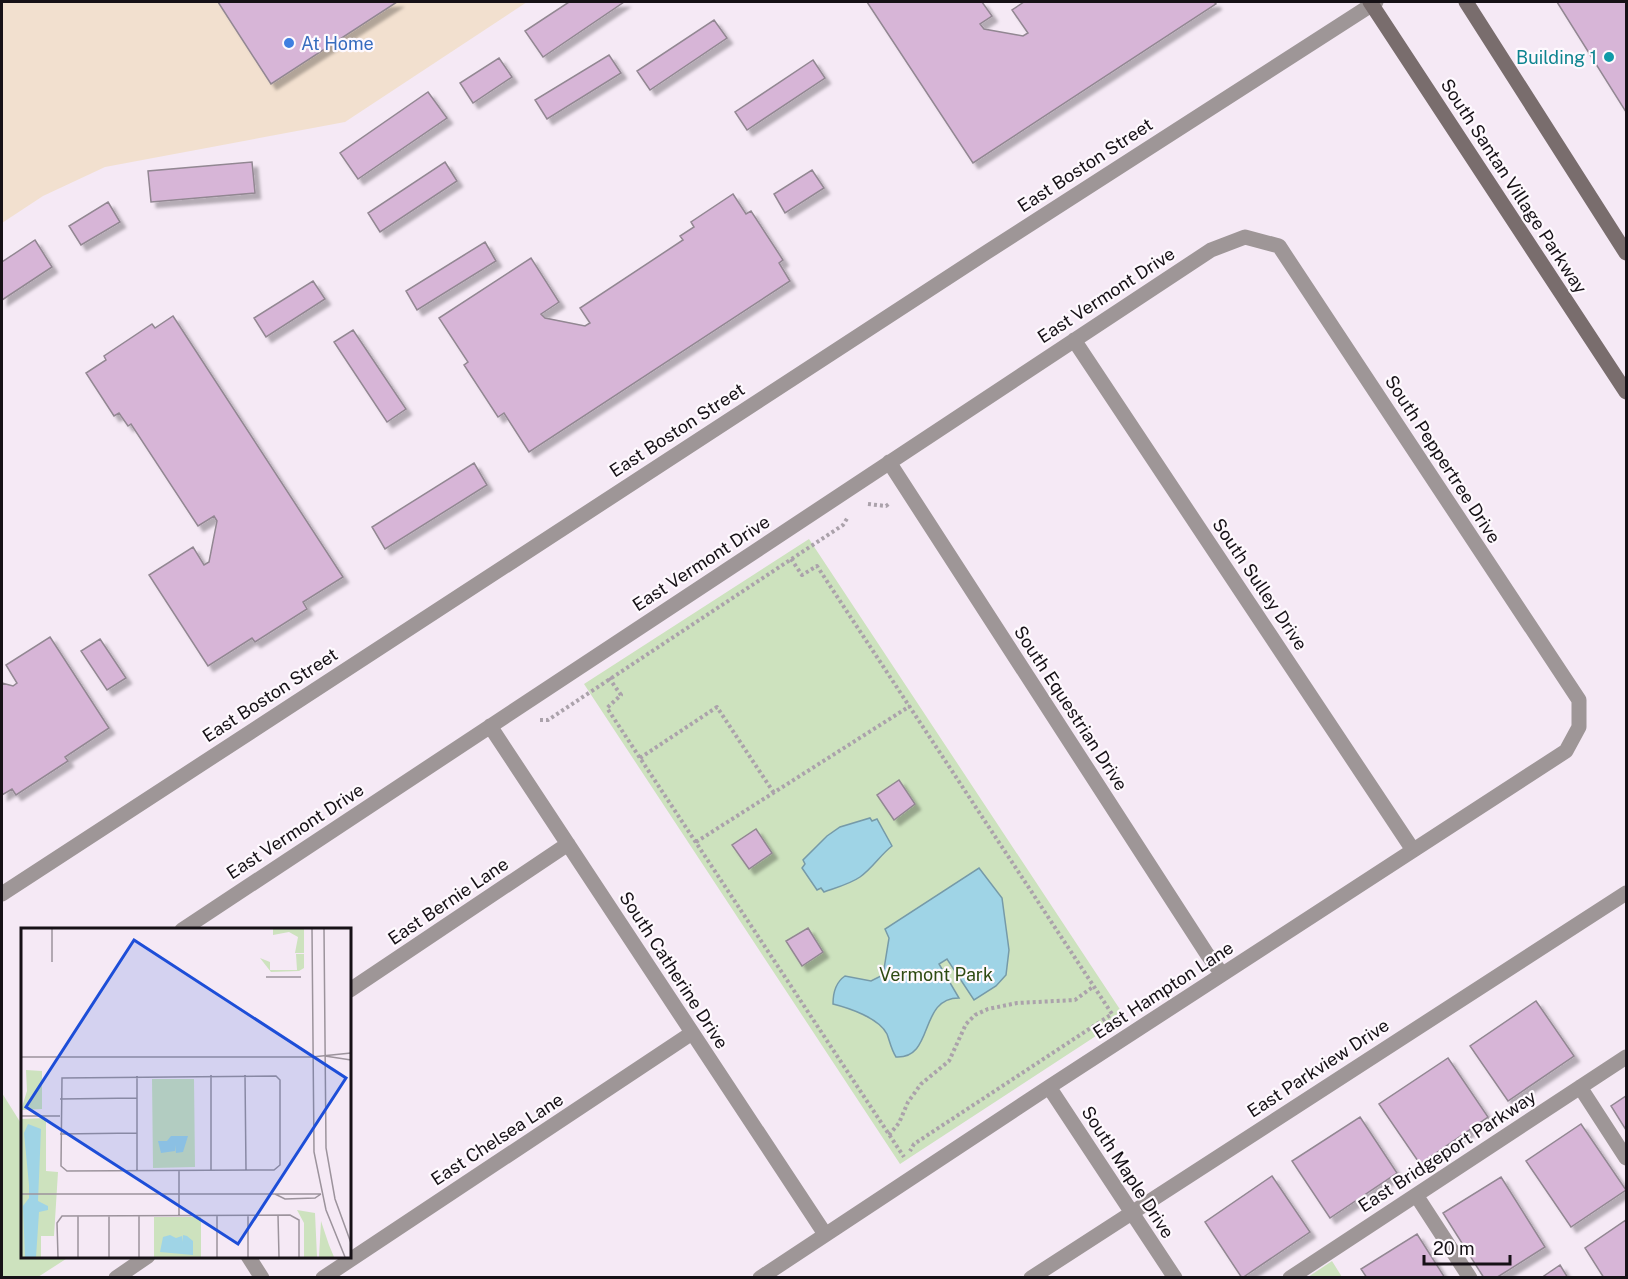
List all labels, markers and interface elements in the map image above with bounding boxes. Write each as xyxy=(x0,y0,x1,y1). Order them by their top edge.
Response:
place label: At Home xyxy=(301,33,374,54)
marker: At Home xyxy=(282,36,296,50)
place label: Building 1 xyxy=(1516,47,1597,68)
marker: Building 1 xyxy=(1602,50,1616,64)
street label: South Santan Village Parkway xyxy=(1437,75,1592,298)
street label: East Boston Street xyxy=(1014,114,1156,216)
street label: East Vermont Drive xyxy=(1033,243,1179,347)
street label: South Peppertree Drive xyxy=(1381,371,1505,547)
street label: East Boston Street xyxy=(606,379,748,481)
street label: East Vermont Drive xyxy=(628,511,774,615)
street label: South Sulley Drive xyxy=(1208,514,1312,654)
street label: South Equestrian Drive xyxy=(1010,622,1132,794)
street label: East Boston Street xyxy=(199,644,341,746)
street label: East Vermont Drive xyxy=(222,779,368,883)
street label: East Bernie Lane xyxy=(384,853,512,949)
street label: South Catherine Drive xyxy=(615,887,733,1053)
inset map xyxy=(21,928,351,1258)
street label: East Hampton Lane xyxy=(1089,937,1237,1043)
park label: Vermont Park xyxy=(879,964,993,985)
street label: East Parkview Drive xyxy=(1243,1014,1393,1122)
street label: East Bridgeport Parkway xyxy=(1354,1086,1540,1216)
street label: East Chelsea Lane xyxy=(427,1088,567,1190)
street label: South Maple Drive xyxy=(1077,1102,1179,1242)
scale bar xyxy=(1424,1228,1510,1266)
text: 20 m xyxy=(1433,1238,1475,1259)

